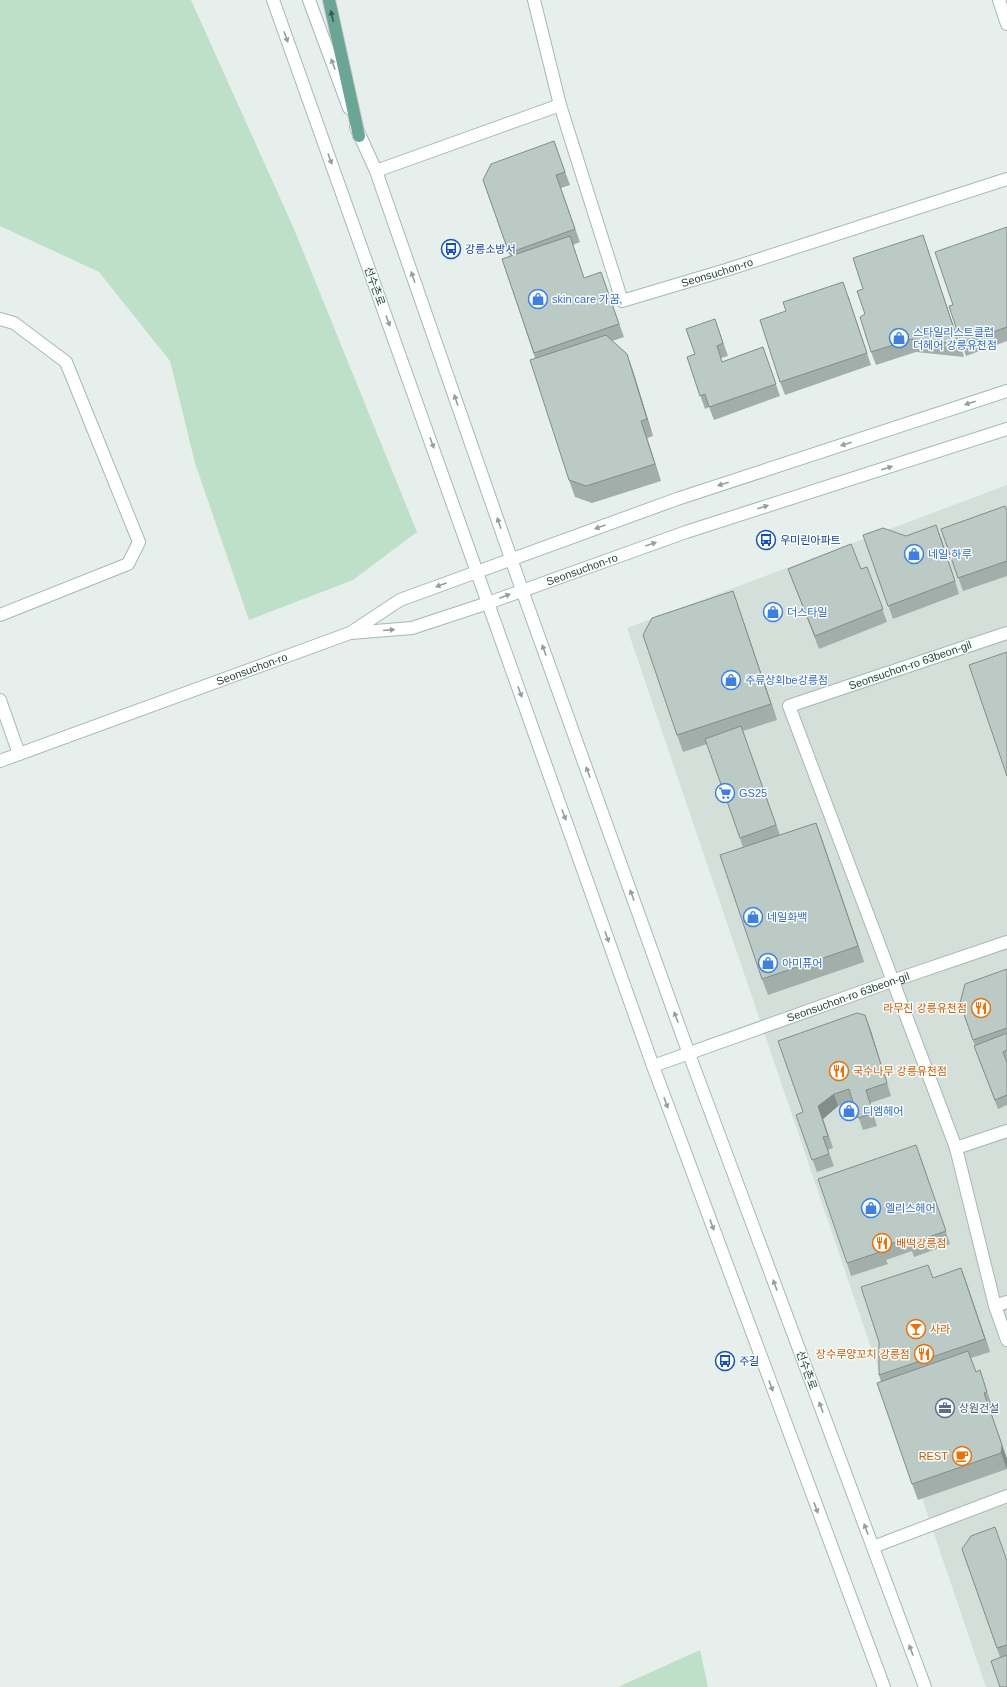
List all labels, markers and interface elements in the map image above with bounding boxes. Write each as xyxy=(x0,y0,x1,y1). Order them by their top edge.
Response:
one-way arrow xyxy=(329,10,335,22)
one-way arrow xyxy=(283,31,289,43)
one-way arrow xyxy=(329,58,335,70)
one-way arrow xyxy=(327,153,333,165)
bus stop icon: 강릉소방서 xyxy=(440,238,462,260)
place label: 강릉소방서 xyxy=(465,243,516,255)
street label: Seonsuchon-ro xyxy=(680,256,755,289)
street label: 선수촌로 xyxy=(362,265,388,307)
one-way arrow xyxy=(410,271,416,283)
shop icon: skin care 가꿈, xyxy=(527,288,549,310)
place label: skin care 가꿈, xyxy=(552,293,622,305)
one-way arrow xyxy=(385,315,391,327)
place label: 스타일리스트클럽 더헤어 강릉유천점 xyxy=(913,326,997,351)
shop icon: 스타일리스트클럽 더헤어 강릉유천점 xyxy=(888,327,910,349)
one-way arrow xyxy=(453,393,459,405)
one-way arrow xyxy=(964,401,976,407)
one-way arrow xyxy=(429,438,435,450)
one-way arrow xyxy=(840,441,852,447)
one-way arrow xyxy=(881,464,893,470)
one-way arrow xyxy=(717,481,729,487)
one-way arrow xyxy=(758,504,770,510)
one-way arrow xyxy=(496,516,502,528)
one-way arrow xyxy=(594,525,606,531)
bus stop icon: 우미린아파트 xyxy=(755,529,777,551)
place label: 우미린아파트 xyxy=(780,534,841,546)
one-way arrow xyxy=(646,541,658,547)
shop icon: 네일,하루 xyxy=(903,543,925,565)
place label: 네일,하루 xyxy=(928,548,972,560)
street label: Seonsuchon-ro xyxy=(545,551,619,588)
one-way arrow xyxy=(435,582,447,588)
one-way arrow xyxy=(500,593,512,599)
shop icon: 더스타일 xyxy=(762,601,784,623)
place label: 더스타일 xyxy=(787,606,827,618)
one-way arrow xyxy=(383,626,395,633)
street label: Seonsuchon-ro 63beon-gil xyxy=(847,638,973,692)
one-way arrow xyxy=(540,644,546,656)
street label: Seonsuchon-ro xyxy=(215,650,289,687)
shop icon: 주류상회be강릉점 xyxy=(720,669,742,691)
place label: 주류상회be강릉점 xyxy=(745,674,828,686)
one-way arrow xyxy=(517,687,523,699)
one-way arrow xyxy=(585,766,591,778)
supermarket icon: GS25 xyxy=(714,782,736,804)
place label: GS25 xyxy=(739,787,767,799)
one-way arrow xyxy=(561,809,567,821)
one-way arrow xyxy=(629,888,635,900)
shop icon: 네일화백 xyxy=(742,906,764,928)
place label: 네일화백 xyxy=(767,911,807,923)
one-way arrow xyxy=(604,932,610,944)
shop icon: 아미퓨어 xyxy=(757,952,779,974)
place label: 아미퓨어 xyxy=(782,957,822,969)
street label: Seonsuchon-ro 63beon-gil xyxy=(785,970,911,1024)
restaurant icon: 라무진 강릉유천점 xyxy=(970,997,992,1019)
place label: 라무진 강릉유천점 xyxy=(883,1002,967,1014)
one-way arrow xyxy=(673,1010,679,1022)
restaurant icon: 국수나무 강릉유천점 xyxy=(828,1060,850,1082)
place label: 국수나무 강릉유천점 xyxy=(853,1065,947,1077)
one-way arrow xyxy=(664,1098,670,1110)
shop icon: 디엠헤어 xyxy=(838,1100,860,1122)
place label: 디엠헤어 xyxy=(863,1105,903,1117)
shop icon: 엘리스헤어 xyxy=(860,1197,882,1219)
place label: 엘리스헤어 xyxy=(885,1202,936,1214)
one-way arrow xyxy=(709,1219,715,1231)
restaurant icon: 배떡강릉점 xyxy=(871,1232,893,1254)
place label: 배떡강릉점 xyxy=(896,1237,947,1249)
one-way arrow xyxy=(772,1279,778,1291)
bar icon: 사라 xyxy=(905,1318,927,1340)
place label: 사라 xyxy=(930,1323,950,1335)
restaurant icon: 장수루양꼬치 강릉점 xyxy=(913,1343,935,1365)
place label: 장수루양꼬치 강릉점 xyxy=(816,1348,910,1360)
street label: 선수촌로 xyxy=(794,1349,820,1391)
bus stop icon: 주길 xyxy=(714,1350,736,1372)
place label: 주길 xyxy=(739,1355,759,1367)
one-way arrow xyxy=(768,1381,774,1393)
office icon: 상원건설 xyxy=(934,1397,956,1419)
one-way arrow xyxy=(817,1400,823,1412)
place label: 상원건설 xyxy=(959,1402,999,1414)
cafe icon: REST xyxy=(951,1445,973,1467)
place label: REST xyxy=(919,1450,948,1462)
one-way arrow xyxy=(814,1503,820,1515)
one-way arrow xyxy=(862,1522,868,1534)
one-way arrow xyxy=(908,1644,914,1656)

